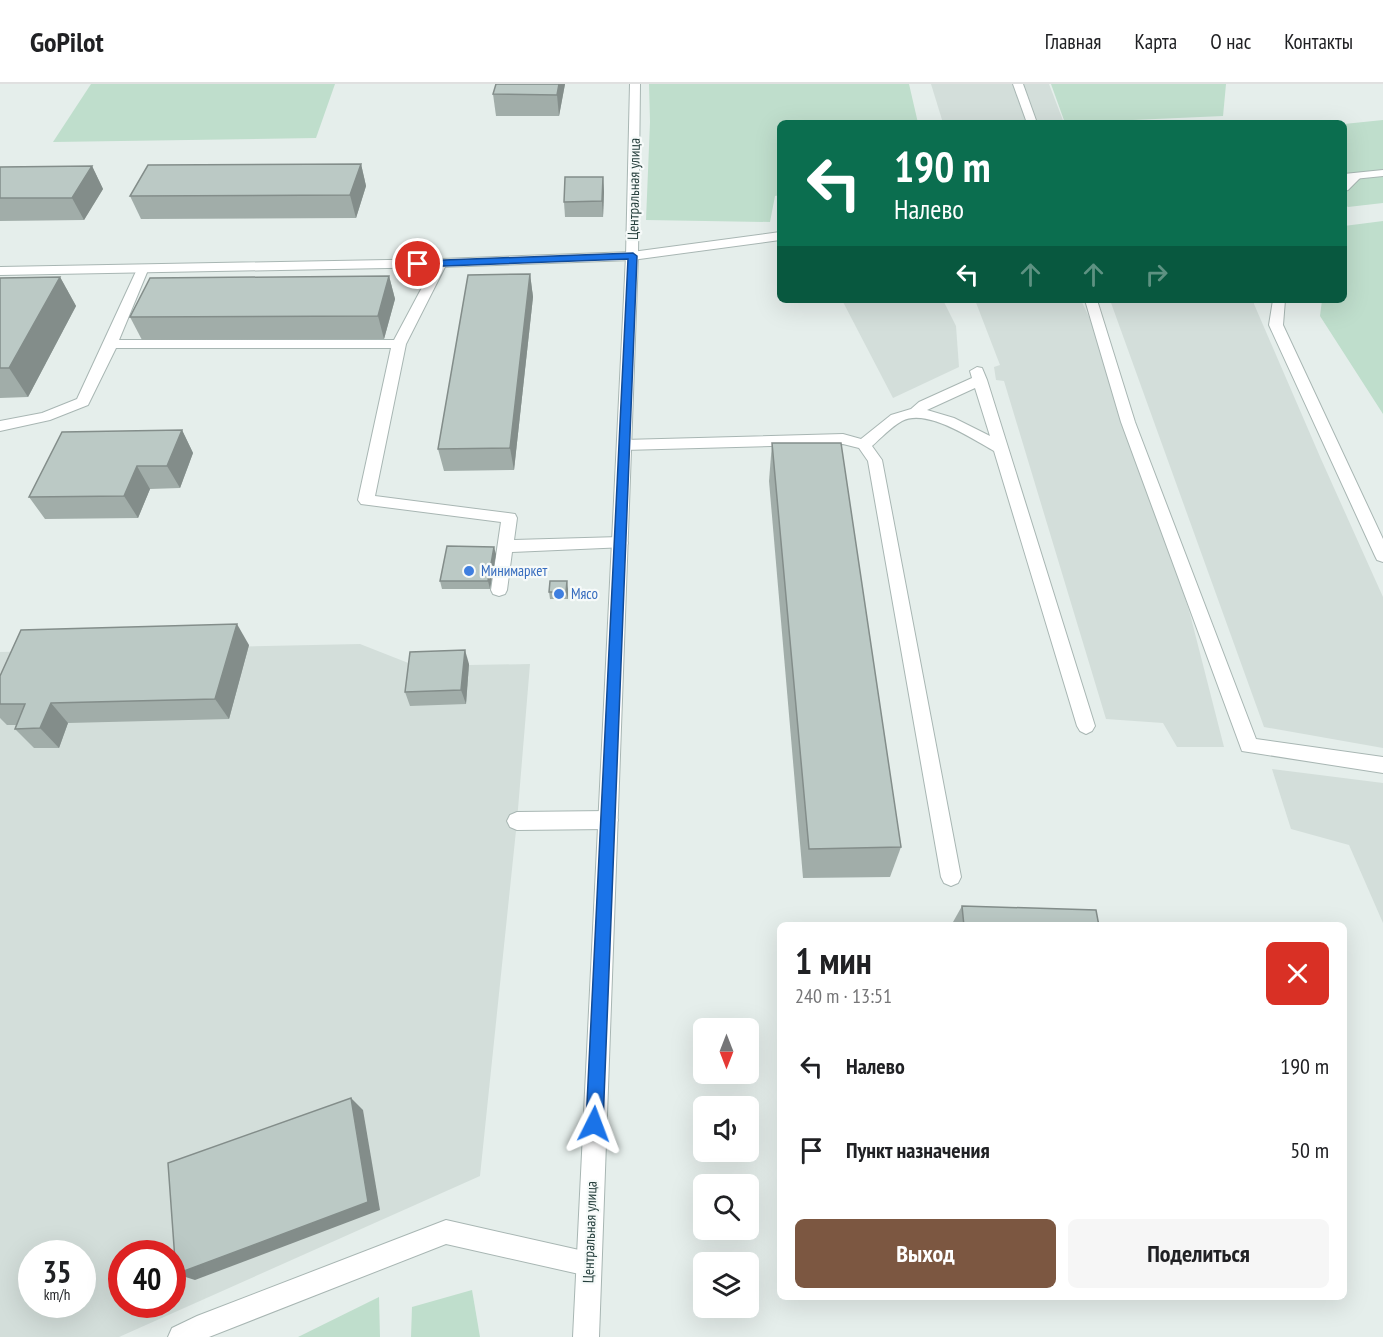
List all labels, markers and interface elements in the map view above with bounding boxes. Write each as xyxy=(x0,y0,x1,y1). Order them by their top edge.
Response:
text: GoPilot xyxy=(30,23,104,60)
text: Главная xyxy=(1045,28,1101,55)
text: Карта xyxy=(1134,28,1177,55)
text: О нас xyxy=(1210,28,1251,55)
text: Контакты xyxy=(1284,28,1353,55)
street label: Центральная улица xyxy=(623,138,644,240)
text: 190 m xyxy=(894,139,991,194)
icon: left xyxy=(795,144,873,222)
text: Налево xyxy=(894,192,964,226)
pin xyxy=(392,238,443,289)
icon: arrive xyxy=(401,247,434,280)
icon: left xyxy=(951,258,984,291)
icon: ahead xyxy=(1014,258,1047,291)
icon: ahead xyxy=(1077,258,1110,291)
icon: right xyxy=(1140,258,1173,291)
place label: Минимаркет xyxy=(481,561,547,580)
marker: Минимаркет xyxy=(462,564,476,578)
place label: Мясо xyxy=(571,584,598,603)
marker: Мясо xyxy=(552,587,566,601)
text: 1 мин xyxy=(795,937,872,984)
button: close xyxy=(1266,942,1329,1005)
text: 240 m · 13:51 xyxy=(795,983,892,1009)
north arrow xyxy=(693,1018,759,1084)
map controls xyxy=(693,1018,759,1318)
icon: left xyxy=(795,1050,828,1083)
text: Налево xyxy=(846,1052,905,1080)
text: 190 m xyxy=(1280,1052,1329,1080)
position arrow xyxy=(562,1092,626,1156)
button: sound xyxy=(693,1096,759,1162)
icon: arrive xyxy=(795,1134,828,1167)
text: Пункт назначения xyxy=(846,1136,990,1164)
text: 50 m xyxy=(1290,1136,1329,1164)
button: search xyxy=(693,1174,759,1240)
street label: Центральная улица xyxy=(578,1181,601,1283)
button: Выход xyxy=(795,1219,1056,1288)
button: Поделиться xyxy=(1068,1219,1329,1288)
speed limit sign: 40 xyxy=(108,1240,186,1318)
text: 35 xyxy=(43,1252,71,1291)
button: layers xyxy=(693,1252,759,1318)
text: km/h xyxy=(44,1285,70,1304)

